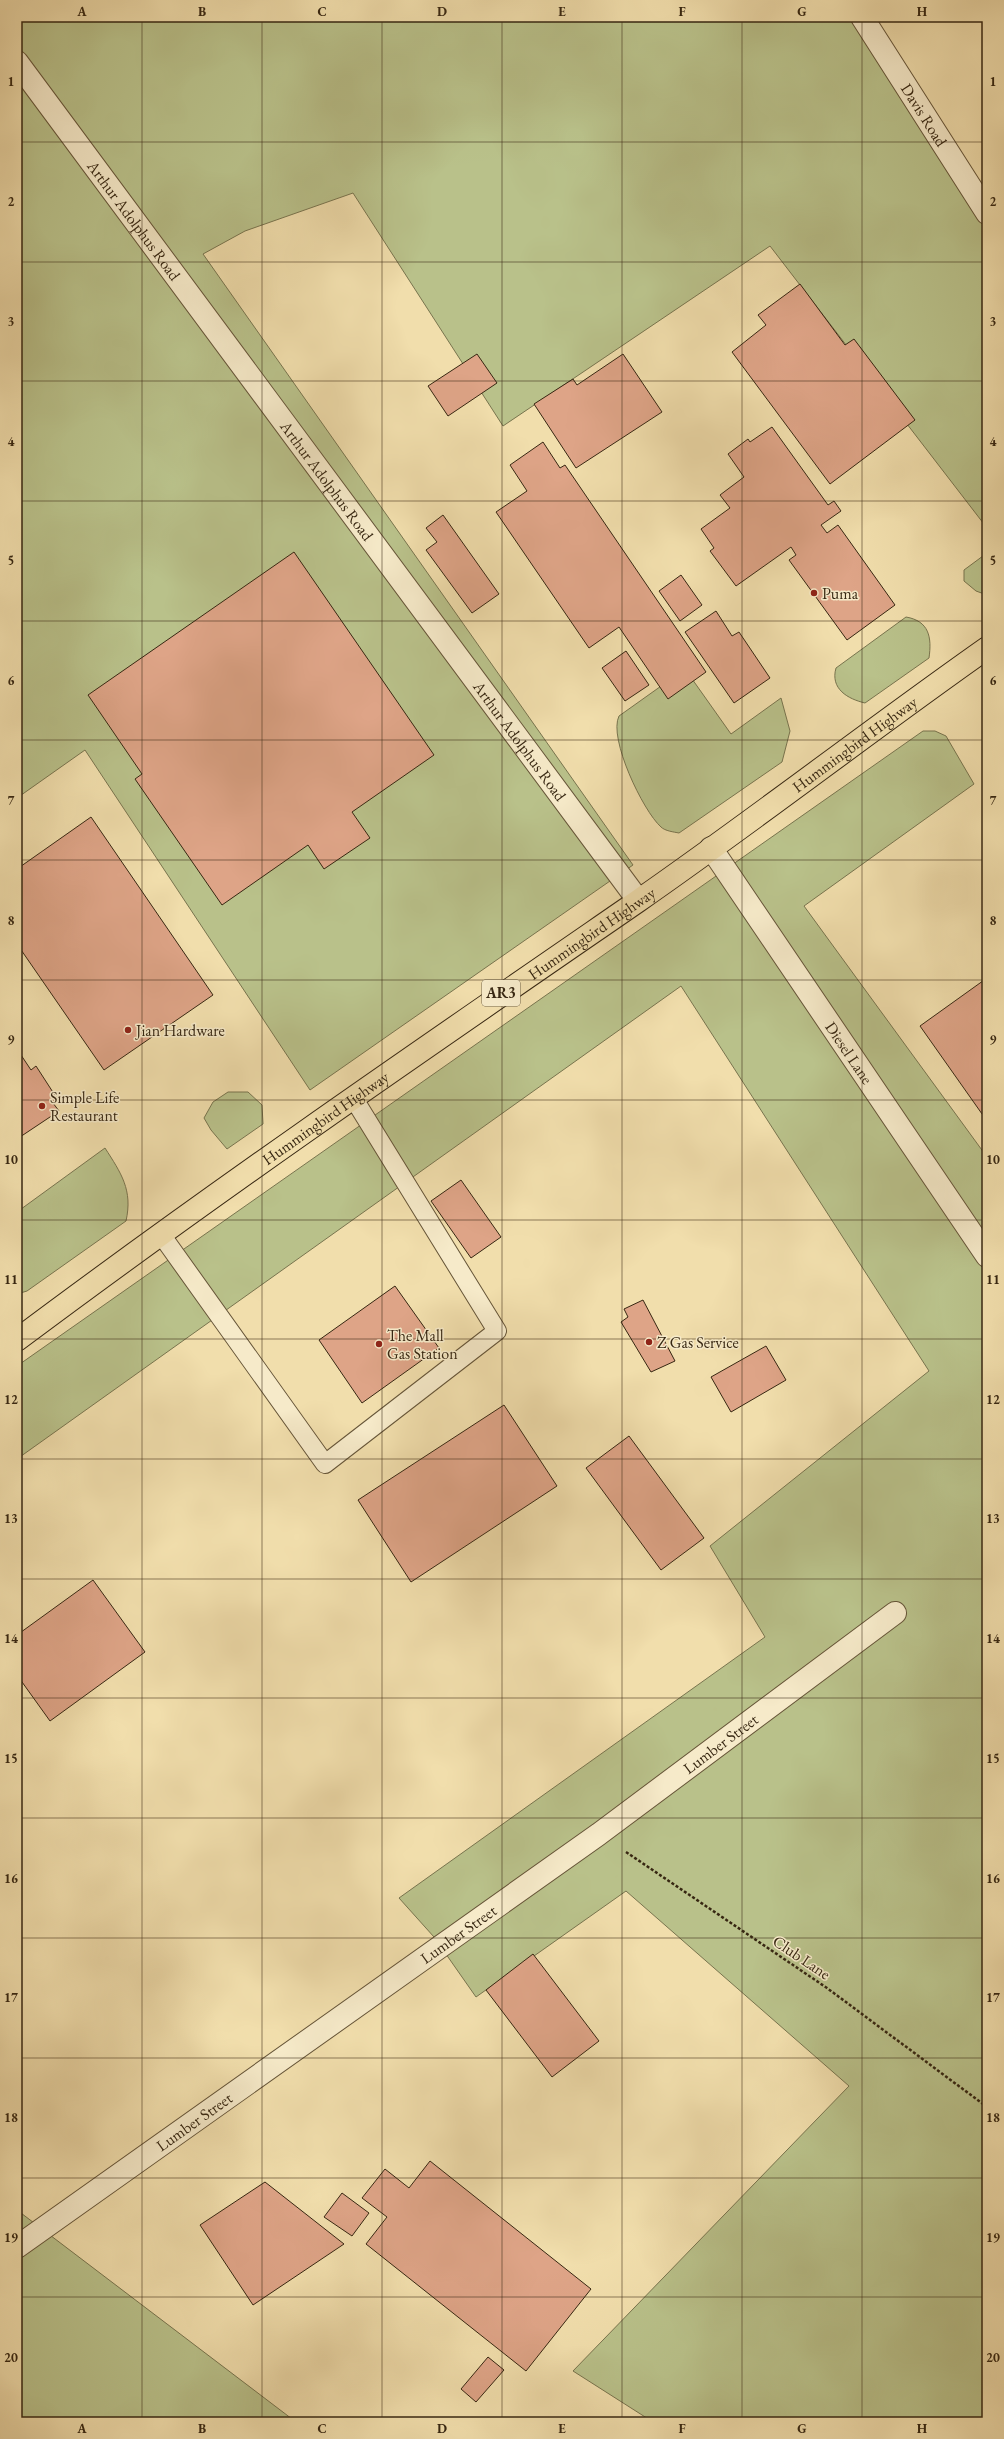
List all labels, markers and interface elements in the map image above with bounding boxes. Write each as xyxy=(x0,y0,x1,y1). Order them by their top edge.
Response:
text: A xyxy=(76,3,87,20)
text: B xyxy=(198,3,206,20)
text: C xyxy=(317,3,327,20)
text: D xyxy=(437,3,447,20)
text: E xyxy=(558,3,566,20)
text: F xyxy=(678,3,686,20)
text: G xyxy=(797,3,807,20)
text: H xyxy=(917,3,928,20)
text: 1 xyxy=(8,73,15,90)
text: 1 xyxy=(990,73,997,90)
street label: Davis Road xyxy=(896,79,952,151)
street label: Arthur Adolphus Road xyxy=(82,156,186,285)
text: 2 xyxy=(8,193,15,210)
text: 2 xyxy=(990,193,997,210)
text: 3 xyxy=(8,313,15,330)
text: 3 xyxy=(990,313,997,330)
street label: Arthur Adolphus Road xyxy=(275,416,379,546)
text: 4 xyxy=(8,433,15,450)
text: 4 xyxy=(990,433,997,450)
text: 5 xyxy=(8,552,14,569)
text: 5 xyxy=(990,552,996,569)
place label: Puma xyxy=(822,583,859,604)
marker: Puma xyxy=(809,588,819,598)
text: 6 xyxy=(8,672,15,689)
text: 6 xyxy=(990,672,997,689)
street label: Arthur Adolphus Road xyxy=(468,676,572,806)
street label: Hummingbird Highway xyxy=(788,691,922,797)
text: 7 xyxy=(8,792,15,809)
text: 7 xyxy=(990,792,997,809)
street label: Hummingbird Highway xyxy=(524,882,660,985)
text: 8 xyxy=(8,912,15,929)
text: 8 xyxy=(990,912,997,929)
road number: AR3 xyxy=(482,980,520,1006)
street label: Diesel Lane xyxy=(820,1018,878,1088)
place label: Jian Hardware xyxy=(134,1020,225,1041)
marker: Jian Hardware xyxy=(123,1025,133,1035)
text: 9 xyxy=(8,1031,15,1048)
text: 9 xyxy=(990,1031,997,1048)
street label: Hummingbird Highway xyxy=(258,1066,394,1170)
place label: Simple Life Restaurant xyxy=(50,1087,119,1126)
marker: Simple Life Restaurant xyxy=(37,1101,47,1111)
text: 10 xyxy=(4,1151,18,1168)
text: 10 xyxy=(986,1151,1000,1168)
text: 11 xyxy=(4,1271,18,1288)
text: 11 xyxy=(986,1271,1000,1288)
place label: The Mall Gas Station xyxy=(387,1325,458,1364)
place label: Z Gas Service xyxy=(657,1332,739,1353)
marker: Z Gas Service xyxy=(644,1337,654,1347)
marker: The Mall Gas Station xyxy=(374,1339,384,1349)
text: 12 xyxy=(4,1391,18,1408)
text: 12 xyxy=(986,1391,1000,1408)
text: 13 xyxy=(4,1510,18,1527)
text: 13 xyxy=(986,1510,1000,1527)
text: 14 xyxy=(4,1630,18,1647)
text: 14 xyxy=(986,1630,1000,1647)
street label: Lumber Street xyxy=(679,1709,762,1779)
text: 15 xyxy=(4,1750,18,1767)
text: 15 xyxy=(986,1750,1000,1767)
text: 16 xyxy=(4,1870,18,1887)
text: 16 xyxy=(986,1870,1000,1887)
street label: Lumber Street xyxy=(416,1900,501,1969)
street label: Club Lane xyxy=(769,1930,835,1984)
text: 17 xyxy=(4,1989,18,2006)
text: 17 xyxy=(986,1989,1000,2006)
street label: Lumber Street xyxy=(152,2088,236,2156)
text: 18 xyxy=(4,2109,18,2126)
text: 18 xyxy=(986,2109,1000,2126)
text: 19 xyxy=(4,2229,18,2246)
text: 19 xyxy=(986,2229,1000,2246)
text: 20 xyxy=(4,2349,18,2366)
text: 20 xyxy=(986,2349,1000,2366)
text: A xyxy=(76,2420,87,2437)
text: B xyxy=(198,2420,206,2437)
text: C xyxy=(317,2420,327,2437)
text: D xyxy=(437,2420,447,2437)
text: E xyxy=(558,2420,566,2437)
text: F xyxy=(678,2420,686,2437)
text: G xyxy=(797,2420,807,2437)
text: H xyxy=(917,2420,928,2437)

